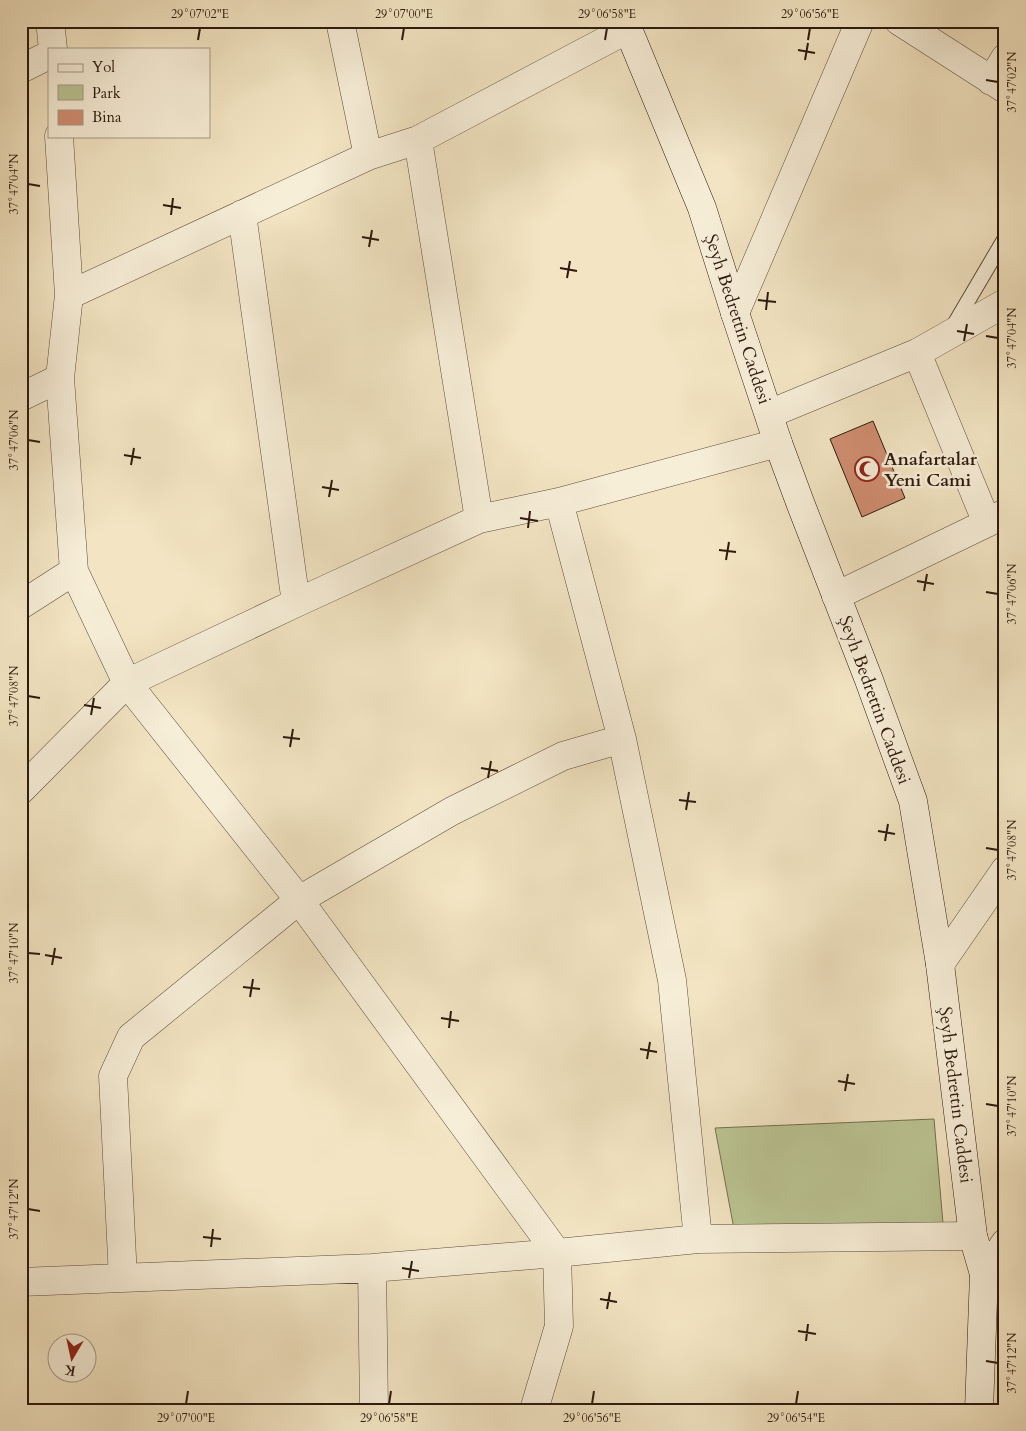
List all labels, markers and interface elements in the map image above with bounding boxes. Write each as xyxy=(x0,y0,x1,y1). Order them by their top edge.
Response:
text: 29°07'02"E xyxy=(171,6,229,22)
text: 29°07'00"E xyxy=(375,6,433,22)
text: 29°06'58"E xyxy=(578,6,636,22)
text: 29°06'56"E xyxy=(781,6,839,22)
legend xyxy=(48,48,210,138)
text: 37°47'02"N xyxy=(1004,51,1020,112)
text: Yol xyxy=(92,57,115,77)
text: Park xyxy=(92,83,121,103)
text: Bina xyxy=(92,107,122,127)
text: 37°47'04"N xyxy=(6,153,22,214)
street label: Şeyh Bedrettin Caddesi xyxy=(698,231,777,407)
text: 37°47'04"N xyxy=(1004,307,1020,368)
text: 37°47'06"N xyxy=(6,409,22,470)
place label: Anafartalar Yeni Cami xyxy=(884,447,978,493)
mosque icon: Anafartalar Yeni Cami xyxy=(854,456,880,482)
text: 37°47'06"N xyxy=(1004,563,1020,624)
street label: Şeyh Bedrettin Caddesi xyxy=(832,612,917,788)
text: 37°47'08"N xyxy=(6,665,22,726)
text: 37°47'08"N xyxy=(1004,819,1020,880)
text: 37°47'10"N xyxy=(6,922,22,983)
street label: Şeyh Bedrettin Caddesi xyxy=(932,1005,979,1185)
text: 37°47'10"N xyxy=(1004,1075,1020,1136)
text: 37°47'12"N xyxy=(6,1178,22,1239)
text: 37°47'12"N xyxy=(1004,1332,1020,1393)
north arrow xyxy=(48,1334,98,1384)
text: K xyxy=(62,1360,77,1381)
text: 29°07'00"E xyxy=(157,1410,215,1426)
text: 29°06'58"E xyxy=(360,1410,418,1426)
text: 29°06'56"E xyxy=(563,1410,621,1426)
text: 29°06'54"E xyxy=(767,1410,825,1426)

